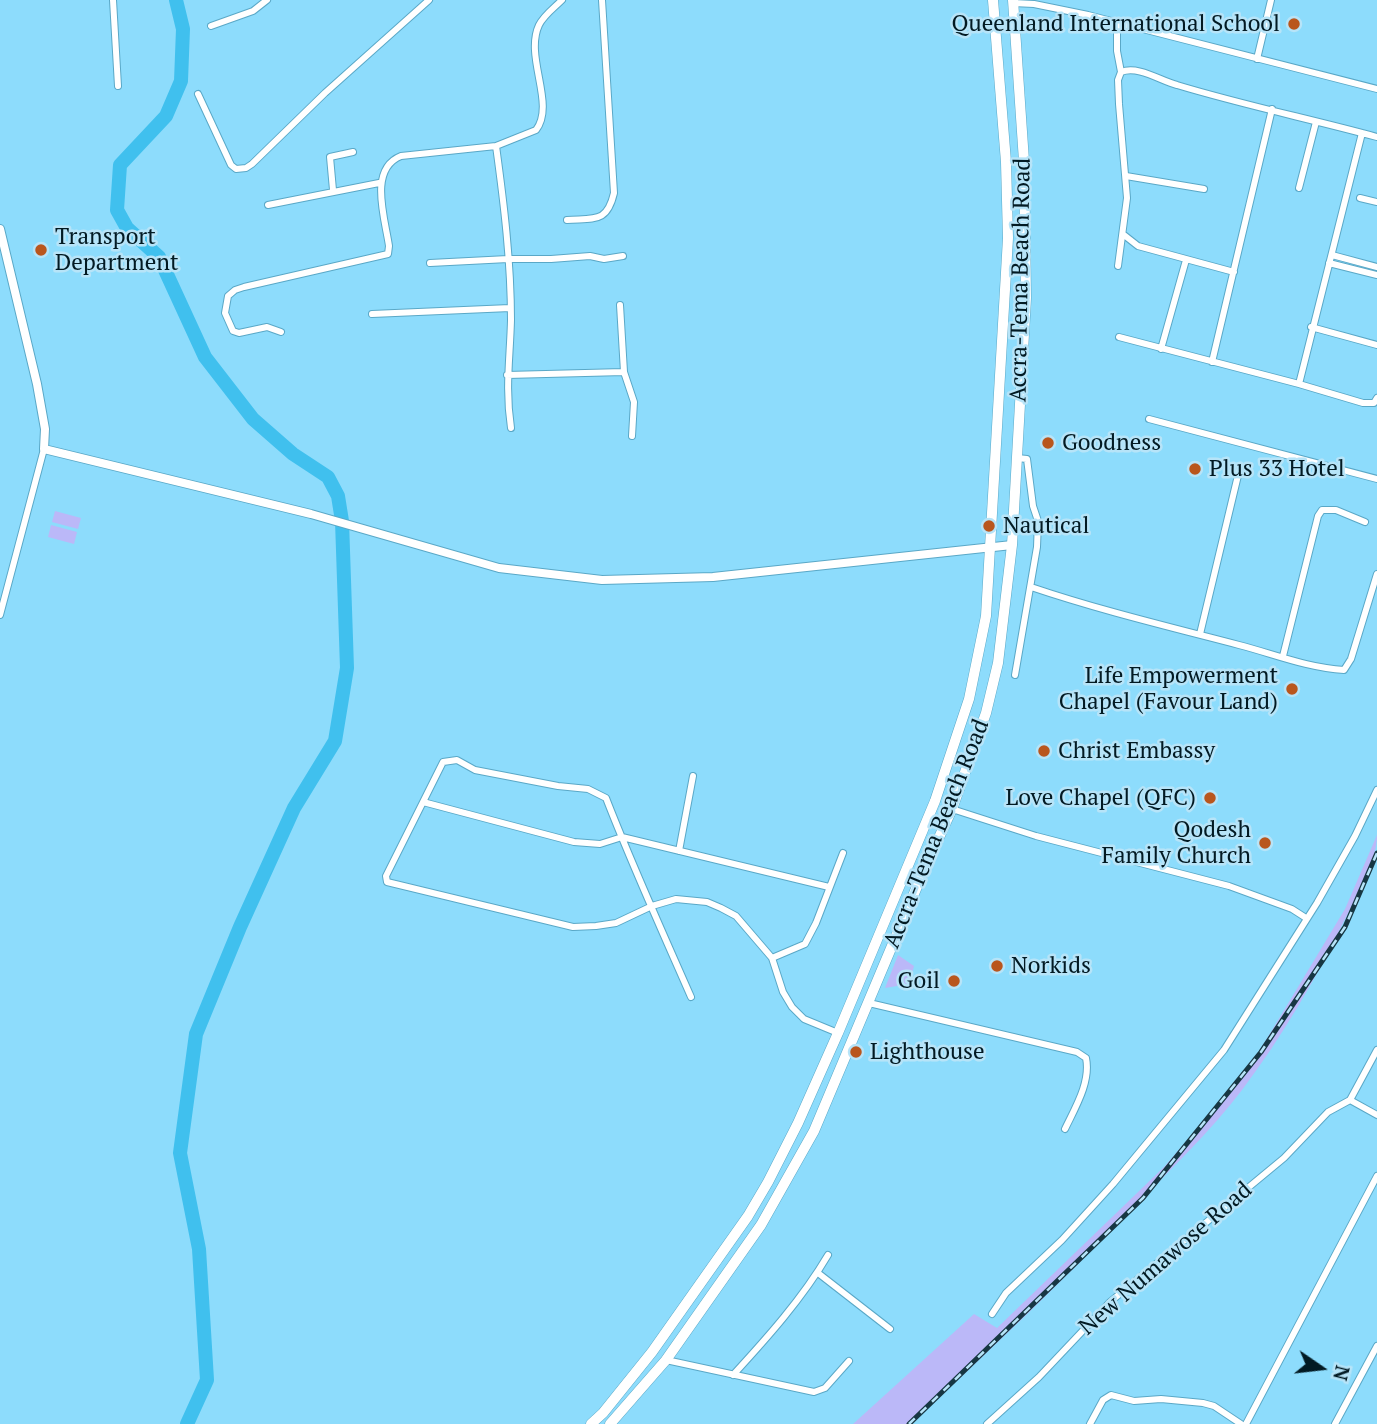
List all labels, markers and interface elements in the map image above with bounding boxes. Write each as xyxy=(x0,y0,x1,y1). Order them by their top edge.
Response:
place label: Queenland International School xyxy=(952,10,1280,38)
marker: Queenland International School xyxy=(1286,16,1302,32)
street label: Accra-Tema Beach Road xyxy=(1005,158,1037,402)
place label: Transport Department xyxy=(55,223,178,277)
marker: Transport Department xyxy=(33,242,49,258)
place label: Goodness xyxy=(1062,429,1161,457)
marker: Goodness xyxy=(1040,435,1056,451)
place label: Plus 33 Hotel xyxy=(1209,455,1345,483)
marker: Plus 33 Hotel xyxy=(1187,461,1203,477)
place label: Nautical xyxy=(1003,512,1089,540)
marker: Nautical xyxy=(981,518,997,534)
place label: Life Empowerment Chapel (Favour Land) xyxy=(1059,662,1278,716)
marker: Life Empowerment Chapel (Favour Land) xyxy=(1284,681,1300,697)
street label: Accra-Tema Beach Road xyxy=(878,715,996,953)
place label: Christ Embassy xyxy=(1058,737,1215,765)
marker: Christ Embassy xyxy=(1036,743,1052,759)
place label: Love Chapel (QFC) xyxy=(1006,784,1196,812)
marker: Love Chapel (QFC) xyxy=(1202,790,1218,806)
place label: Qodesh Family Church xyxy=(1101,816,1251,870)
marker: Qodesh Family Church xyxy=(1257,835,1273,851)
place label: Norkids xyxy=(1011,952,1091,980)
marker: Norkids xyxy=(989,958,1005,974)
place label: Goil xyxy=(898,967,940,995)
marker: Goil xyxy=(946,973,962,989)
place label: Lighthouse xyxy=(870,1038,985,1066)
marker: Lighthouse xyxy=(848,1044,864,1060)
street label: New Numawose Road xyxy=(1074,1176,1258,1342)
north arrow xyxy=(1286,1333,1356,1403)
text: N xyxy=(1328,1363,1356,1383)

